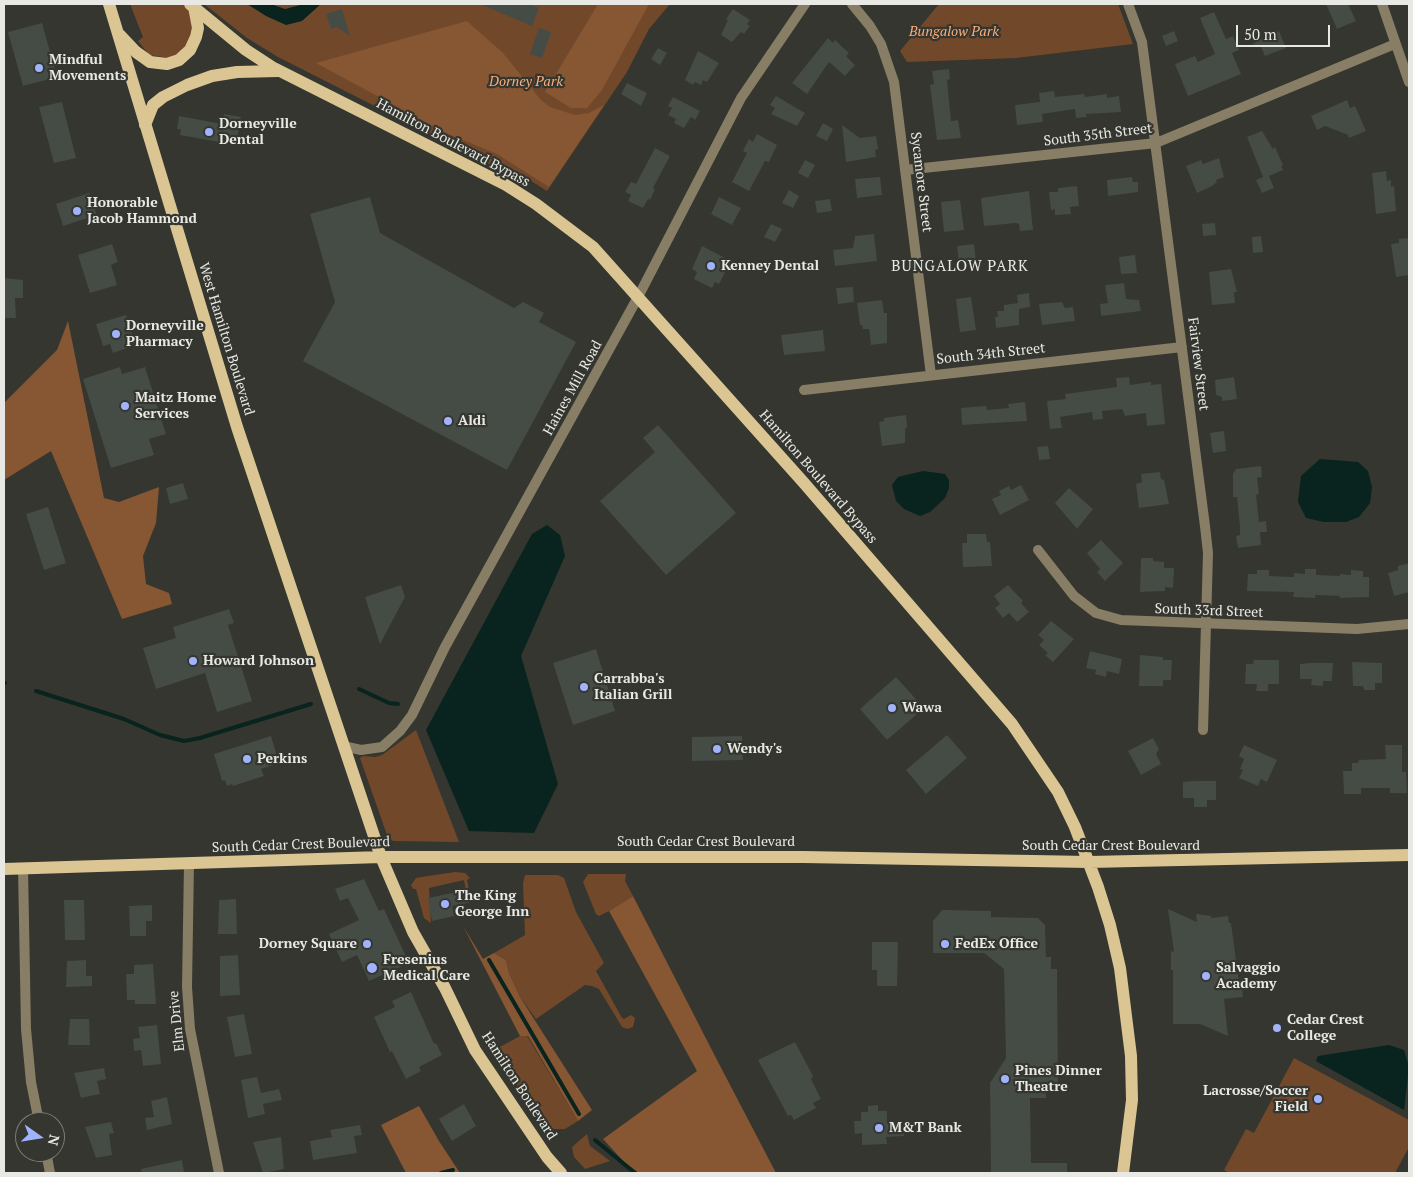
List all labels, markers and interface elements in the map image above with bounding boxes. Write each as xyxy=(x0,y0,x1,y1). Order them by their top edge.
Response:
scale bar xyxy=(1238,15,1332,47)
park label: Bungalow Park xyxy=(909,24,999,40)
text: 50 m xyxy=(1244,24,1277,44)
place label: Mindful Movements xyxy=(49,52,126,84)
marker: Mindful Movements xyxy=(33,62,45,74)
park label: Dorney Park xyxy=(489,74,563,90)
street label: Hamilton Boulevard Bypass xyxy=(373,95,533,191)
place label: Dorneyville Dental xyxy=(219,116,297,148)
street label: South 35th Street xyxy=(1043,120,1153,150)
marker: Dorneyville Dental xyxy=(203,126,215,138)
street label: Sycamore Street xyxy=(907,131,935,233)
place label: Honorable Jacob Hammond xyxy=(87,195,197,228)
marker: Honorable Jacob Hammond xyxy=(71,205,83,217)
place label: Kenney Dental xyxy=(721,258,819,274)
district label: BUNGALOW PARK xyxy=(890,258,1030,276)
marker: Kenney Dental xyxy=(705,260,717,272)
street label: West Hamilton Boulevard xyxy=(195,261,257,417)
street label: Fairview Street xyxy=(1184,316,1212,412)
place label: Dorneyville Pharmacy xyxy=(126,318,204,351)
marker: Dorneyville Pharmacy xyxy=(110,328,122,340)
street label: Haines Mill Road xyxy=(540,338,606,438)
street label: South 34th Street xyxy=(936,340,1046,368)
place label: Maitz Home Services xyxy=(135,390,217,422)
marker: Maitz Home Services xyxy=(119,400,131,412)
street label: Hamilton Boulevard Bypass xyxy=(755,407,881,547)
place label: Aldi xyxy=(458,413,486,429)
marker: Aldi xyxy=(442,415,454,427)
street label: South 33rd Street xyxy=(1154,601,1264,621)
place label: Howard Johnson xyxy=(203,653,314,669)
marker: Howard Johnson xyxy=(187,655,199,667)
place label: Carrabba's Italian Grill xyxy=(594,671,672,704)
marker: Carrabba's Italian Grill xyxy=(578,681,590,693)
place label: Wawa xyxy=(902,700,942,716)
marker: Wawa xyxy=(886,702,898,714)
place label: Wendy's xyxy=(727,741,782,757)
marker: Wendy's xyxy=(711,743,723,755)
place label: Perkins xyxy=(257,751,307,767)
marker: Perkins xyxy=(241,753,253,765)
street label: South Cedar Crest Boulevard xyxy=(212,833,390,857)
street label: South Cedar Crest Boulevard xyxy=(617,834,795,850)
street label: South Cedar Crest Boulevard xyxy=(1022,838,1200,854)
place label: The King George Inn xyxy=(455,888,529,920)
marker: The King George Inn xyxy=(439,898,451,910)
place label: Dorney Square xyxy=(259,936,357,952)
place label: FedEx Office xyxy=(955,936,1038,952)
marker: Dorney Square xyxy=(361,938,373,950)
marker: FedEx Office xyxy=(939,938,951,950)
place label: Fresenius Medical Care xyxy=(383,952,470,984)
place label: Salvaggio Academy xyxy=(1216,960,1280,992)
marker: Fresenius Medical Care xyxy=(365,961,379,975)
marker: Salvaggio Academy xyxy=(1200,970,1212,982)
street label: Elm Drive xyxy=(165,990,189,1052)
place label: Cedar Crest College xyxy=(1287,1012,1364,1044)
marker: Cedar Crest College xyxy=(1271,1022,1283,1034)
street label: Hamilton Boulevard xyxy=(478,1029,560,1143)
place label: Pines Dinner Theatre xyxy=(1015,1063,1102,1096)
marker: Pines Dinner Theatre xyxy=(999,1073,1011,1085)
place label: Lacrosse/Soccer Field xyxy=(1203,1083,1308,1116)
marker: Lacrosse/Soccer Field xyxy=(1312,1093,1324,1105)
north arrow xyxy=(15,1112,65,1162)
place label: M&T Bank xyxy=(889,1120,962,1136)
marker: M&T Bank xyxy=(873,1122,885,1134)
text: N xyxy=(44,1133,65,1148)

